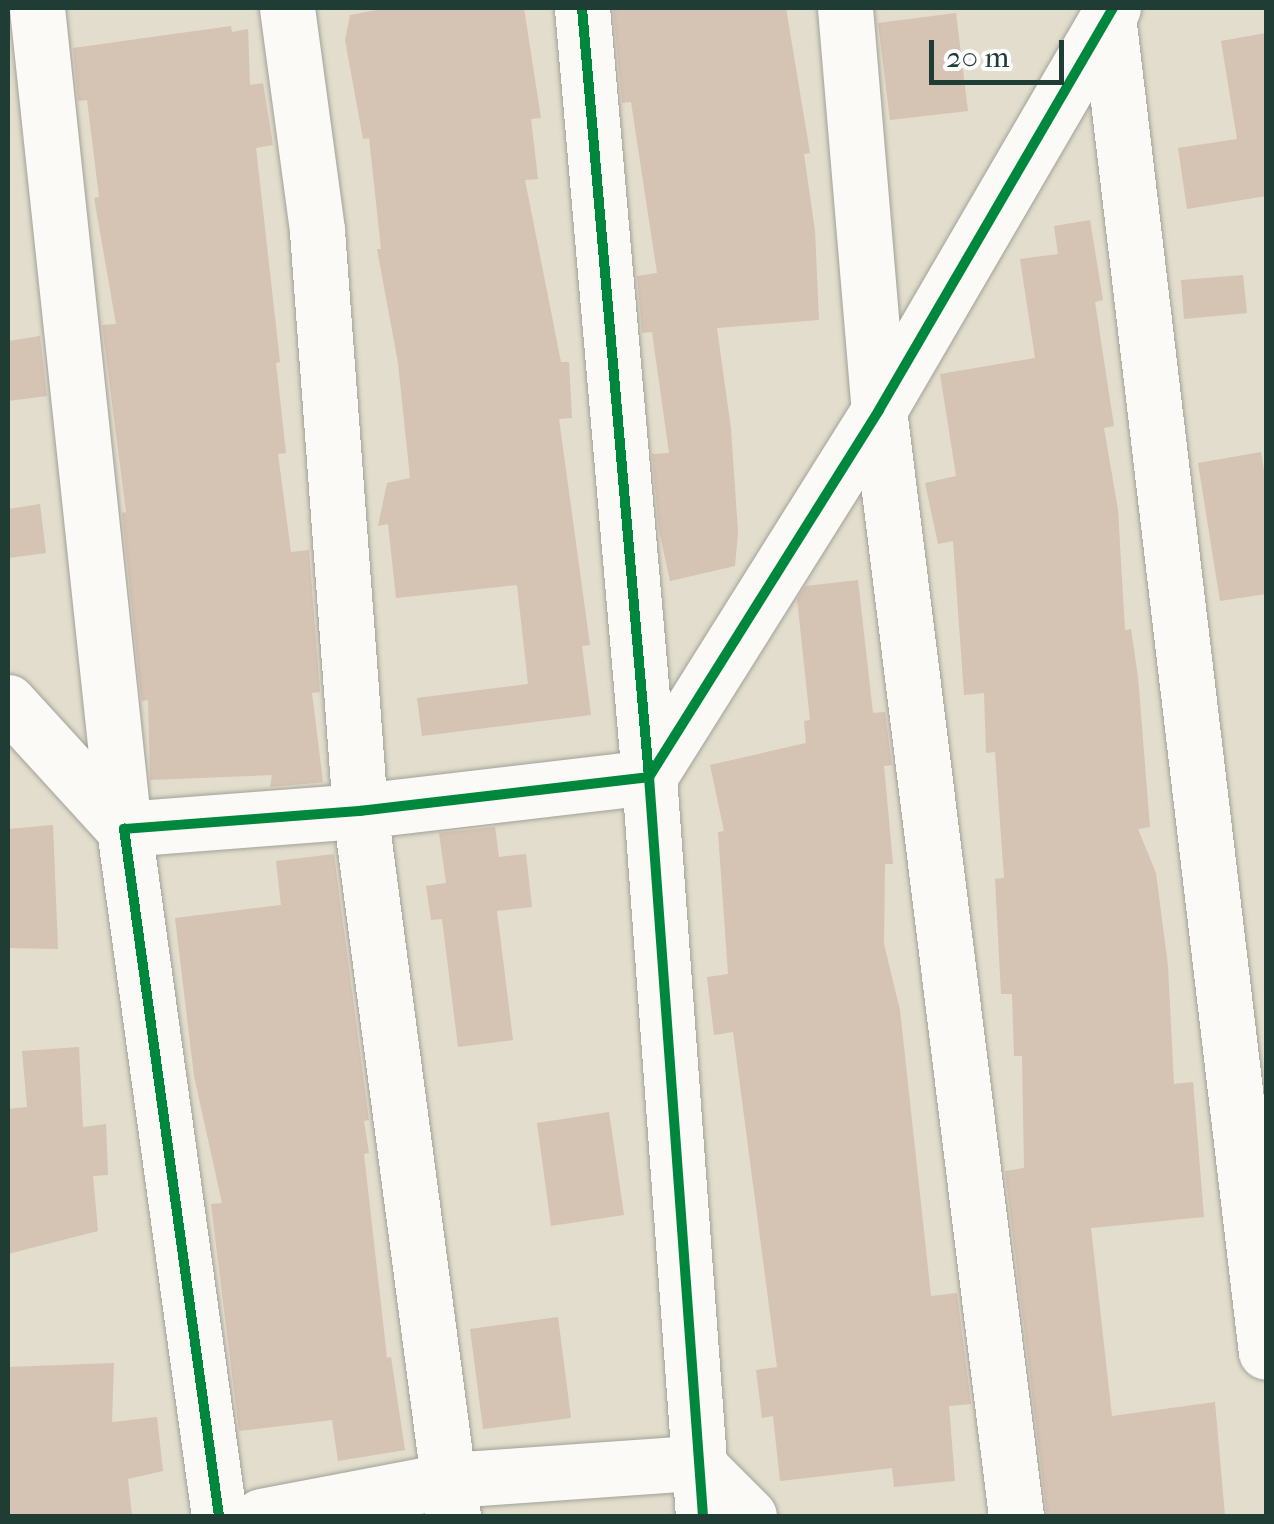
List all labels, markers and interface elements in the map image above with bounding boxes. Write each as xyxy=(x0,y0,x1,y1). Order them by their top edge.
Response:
scale bar xyxy=(934,20,1069,82)
text: 20 m xyxy=(946,40,1009,75)

